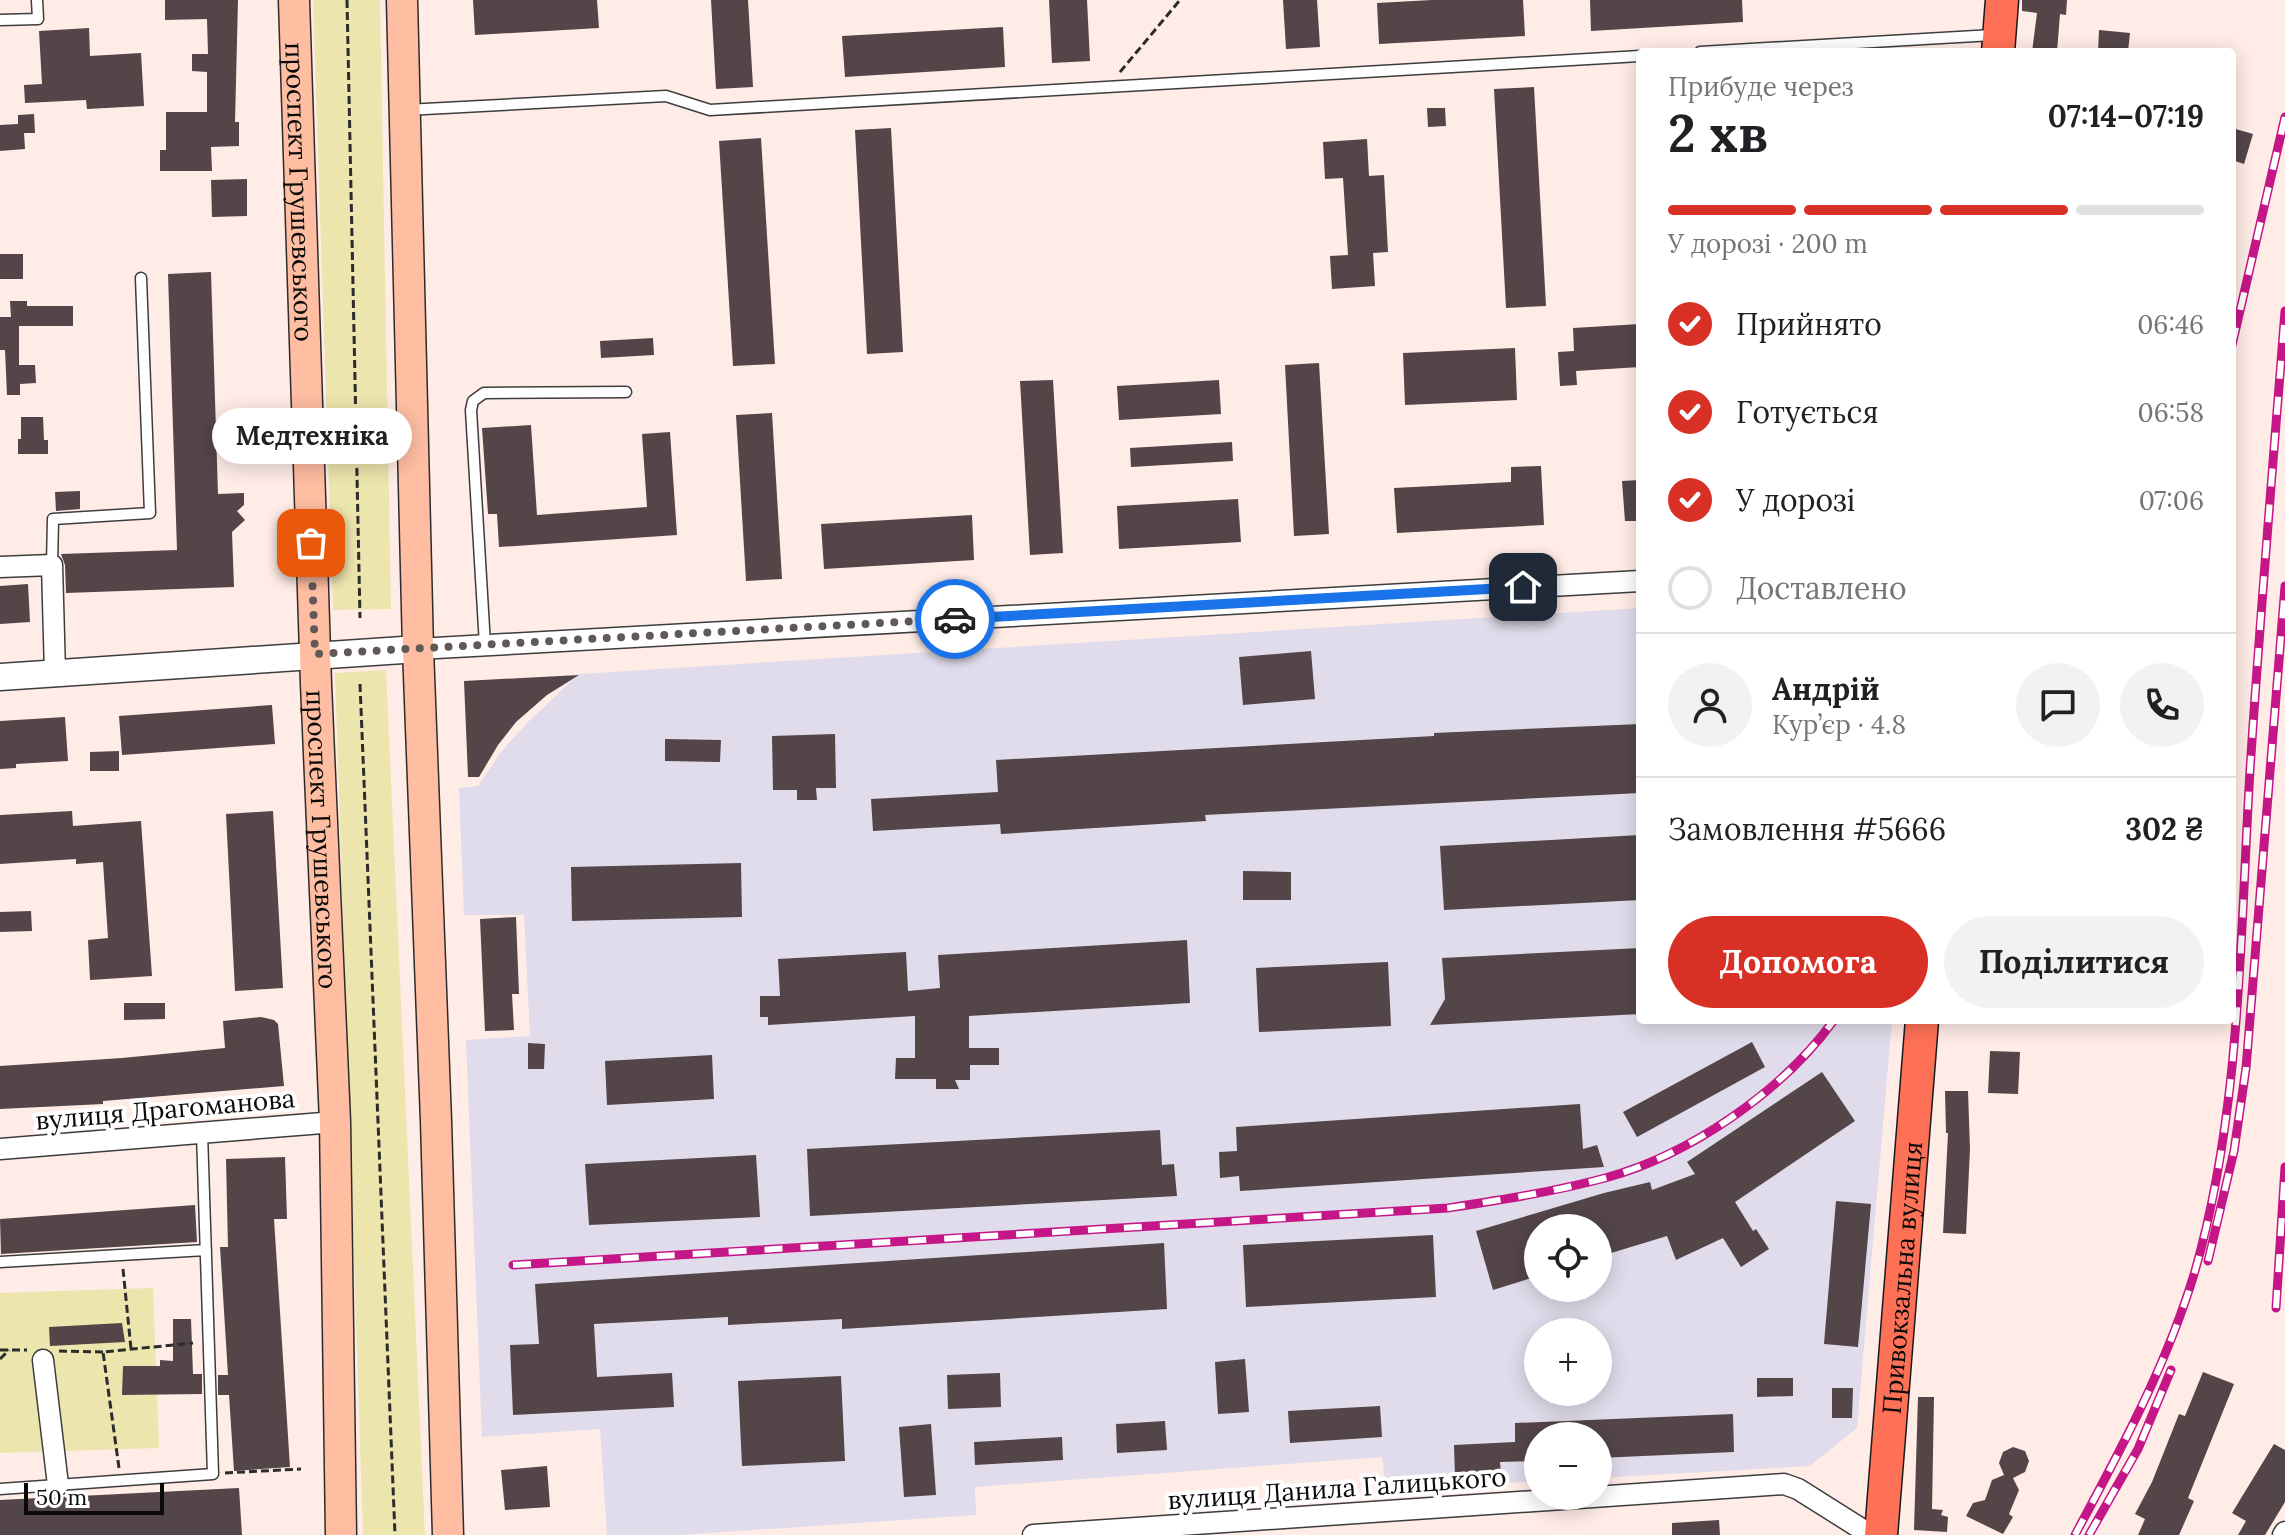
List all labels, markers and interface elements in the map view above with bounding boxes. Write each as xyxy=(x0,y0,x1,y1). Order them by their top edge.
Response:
street label: проспект Грушевського xyxy=(279,42,321,342)
text: Прибуде через xyxy=(1668,70,1854,103)
text: 07:14–07:19 xyxy=(2048,97,2204,135)
text: 2 хв xyxy=(1668,100,1768,166)
text: У дорозі · 200 m xyxy=(1668,227,1868,260)
icon: check xyxy=(1668,302,1712,346)
text: Прийнято xyxy=(1736,305,1882,343)
text: 06:46 xyxy=(2137,308,2204,341)
icon: check xyxy=(1668,390,1712,434)
text: Готується xyxy=(1736,393,1879,431)
text: 06:58 xyxy=(2138,396,2204,429)
callout: Медтехніка xyxy=(211,407,411,463)
text: Медтехніка xyxy=(235,419,389,452)
icon: check xyxy=(1668,478,1712,522)
text: У дорозі xyxy=(1736,481,1855,519)
text: 07:06 xyxy=(2139,484,2204,517)
pin xyxy=(277,509,345,577)
icon: bag xyxy=(289,521,333,565)
pin xyxy=(1489,553,1557,621)
icon: home xyxy=(1501,565,1545,609)
text: Доставлено xyxy=(1736,569,1906,607)
courier xyxy=(915,579,995,659)
icon: car xyxy=(933,597,977,641)
button: person xyxy=(1668,663,1752,747)
button: chat xyxy=(2016,663,2100,747)
button: phone xyxy=(2120,663,2204,747)
text: Андрій xyxy=(1772,670,1880,708)
street label: проспект Грушевського xyxy=(300,689,346,990)
text: Кур’єр · 4.8 xyxy=(1772,708,1906,741)
text: Замовлення #5666 xyxy=(1668,810,1946,848)
text: 302 ₴ xyxy=(2125,810,2204,848)
button: Допомога xyxy=(1668,916,1928,1008)
button: Поділитися xyxy=(1944,916,2204,1008)
street label: вулиця Драгоманова xyxy=(34,1081,296,1137)
street label: Привокзальна вулиця xyxy=(1874,1140,1929,1416)
map controls xyxy=(1524,1214,1612,1510)
button: locate xyxy=(1524,1214,1612,1302)
button: + xyxy=(1524,1318,1612,1406)
button: − xyxy=(1524,1422,1612,1510)
street label: вулиця Данила Галицького xyxy=(1167,1460,1507,1516)
scale bar xyxy=(24,1479,164,1515)
text: 50 m xyxy=(36,1483,87,1511)

